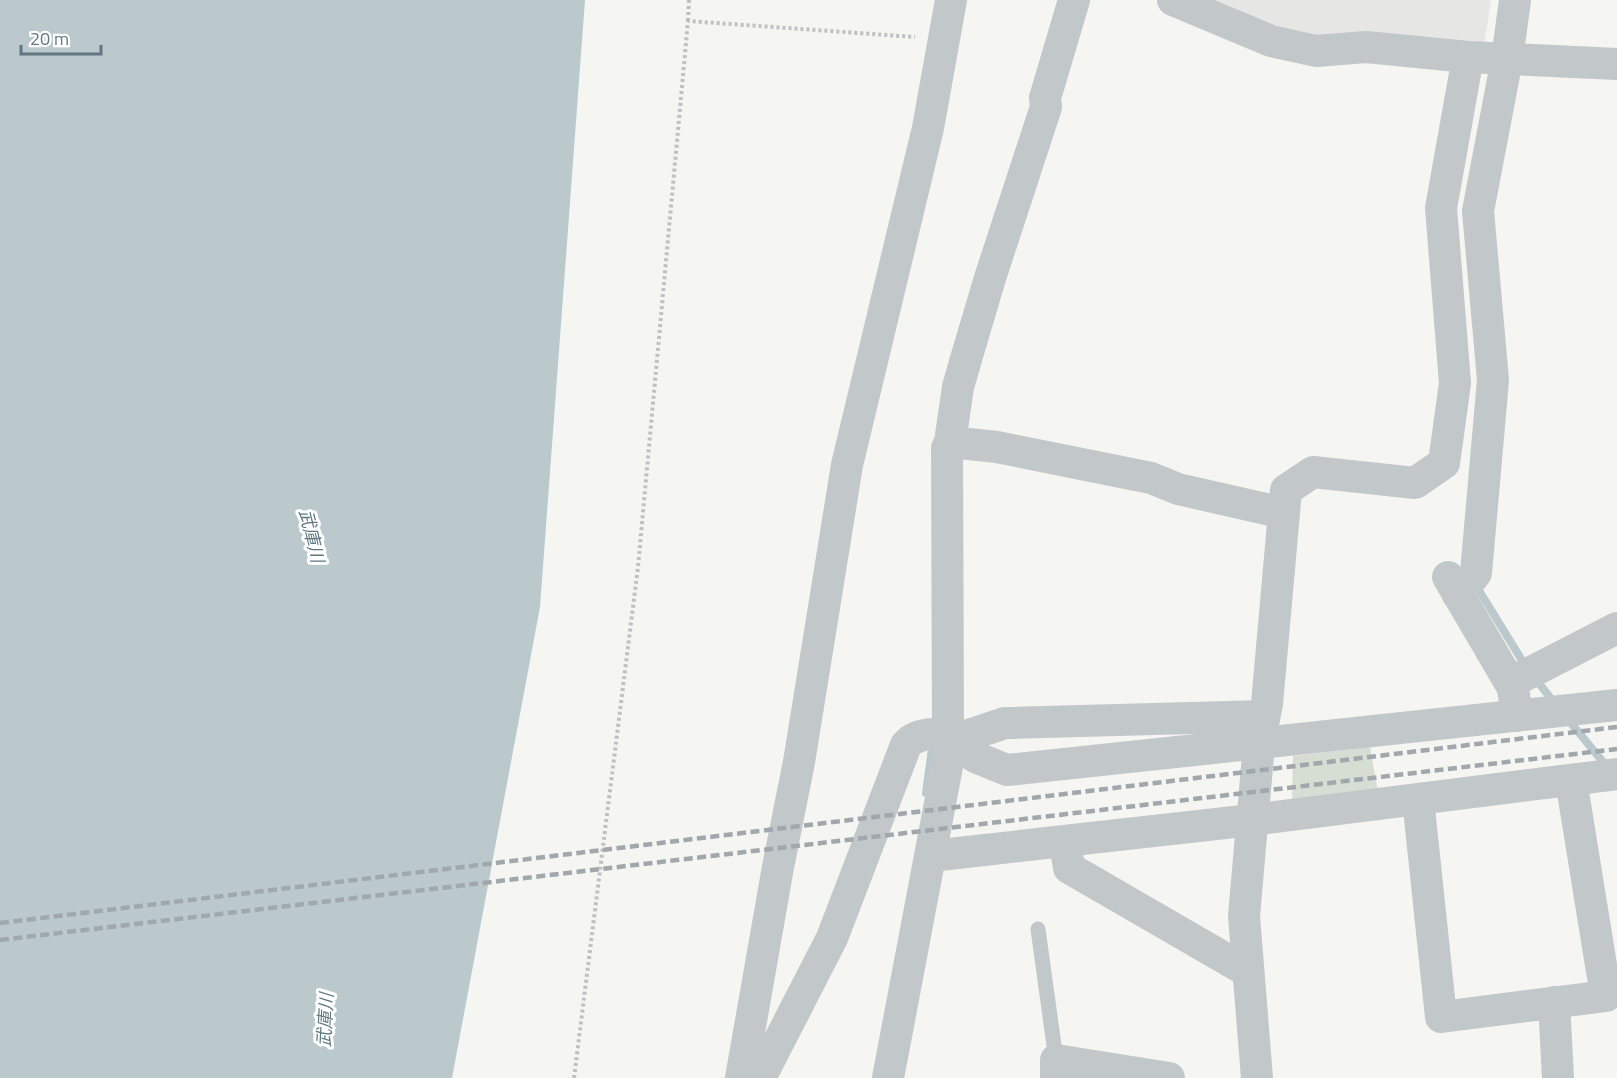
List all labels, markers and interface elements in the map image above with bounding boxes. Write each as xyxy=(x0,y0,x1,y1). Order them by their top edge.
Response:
scale bar xyxy=(21,18,100,56)
text: 20 m xyxy=(30,25,69,52)
water label: 武庫川 xyxy=(292,507,332,567)
water label: 武庫川 xyxy=(310,990,340,1048)

